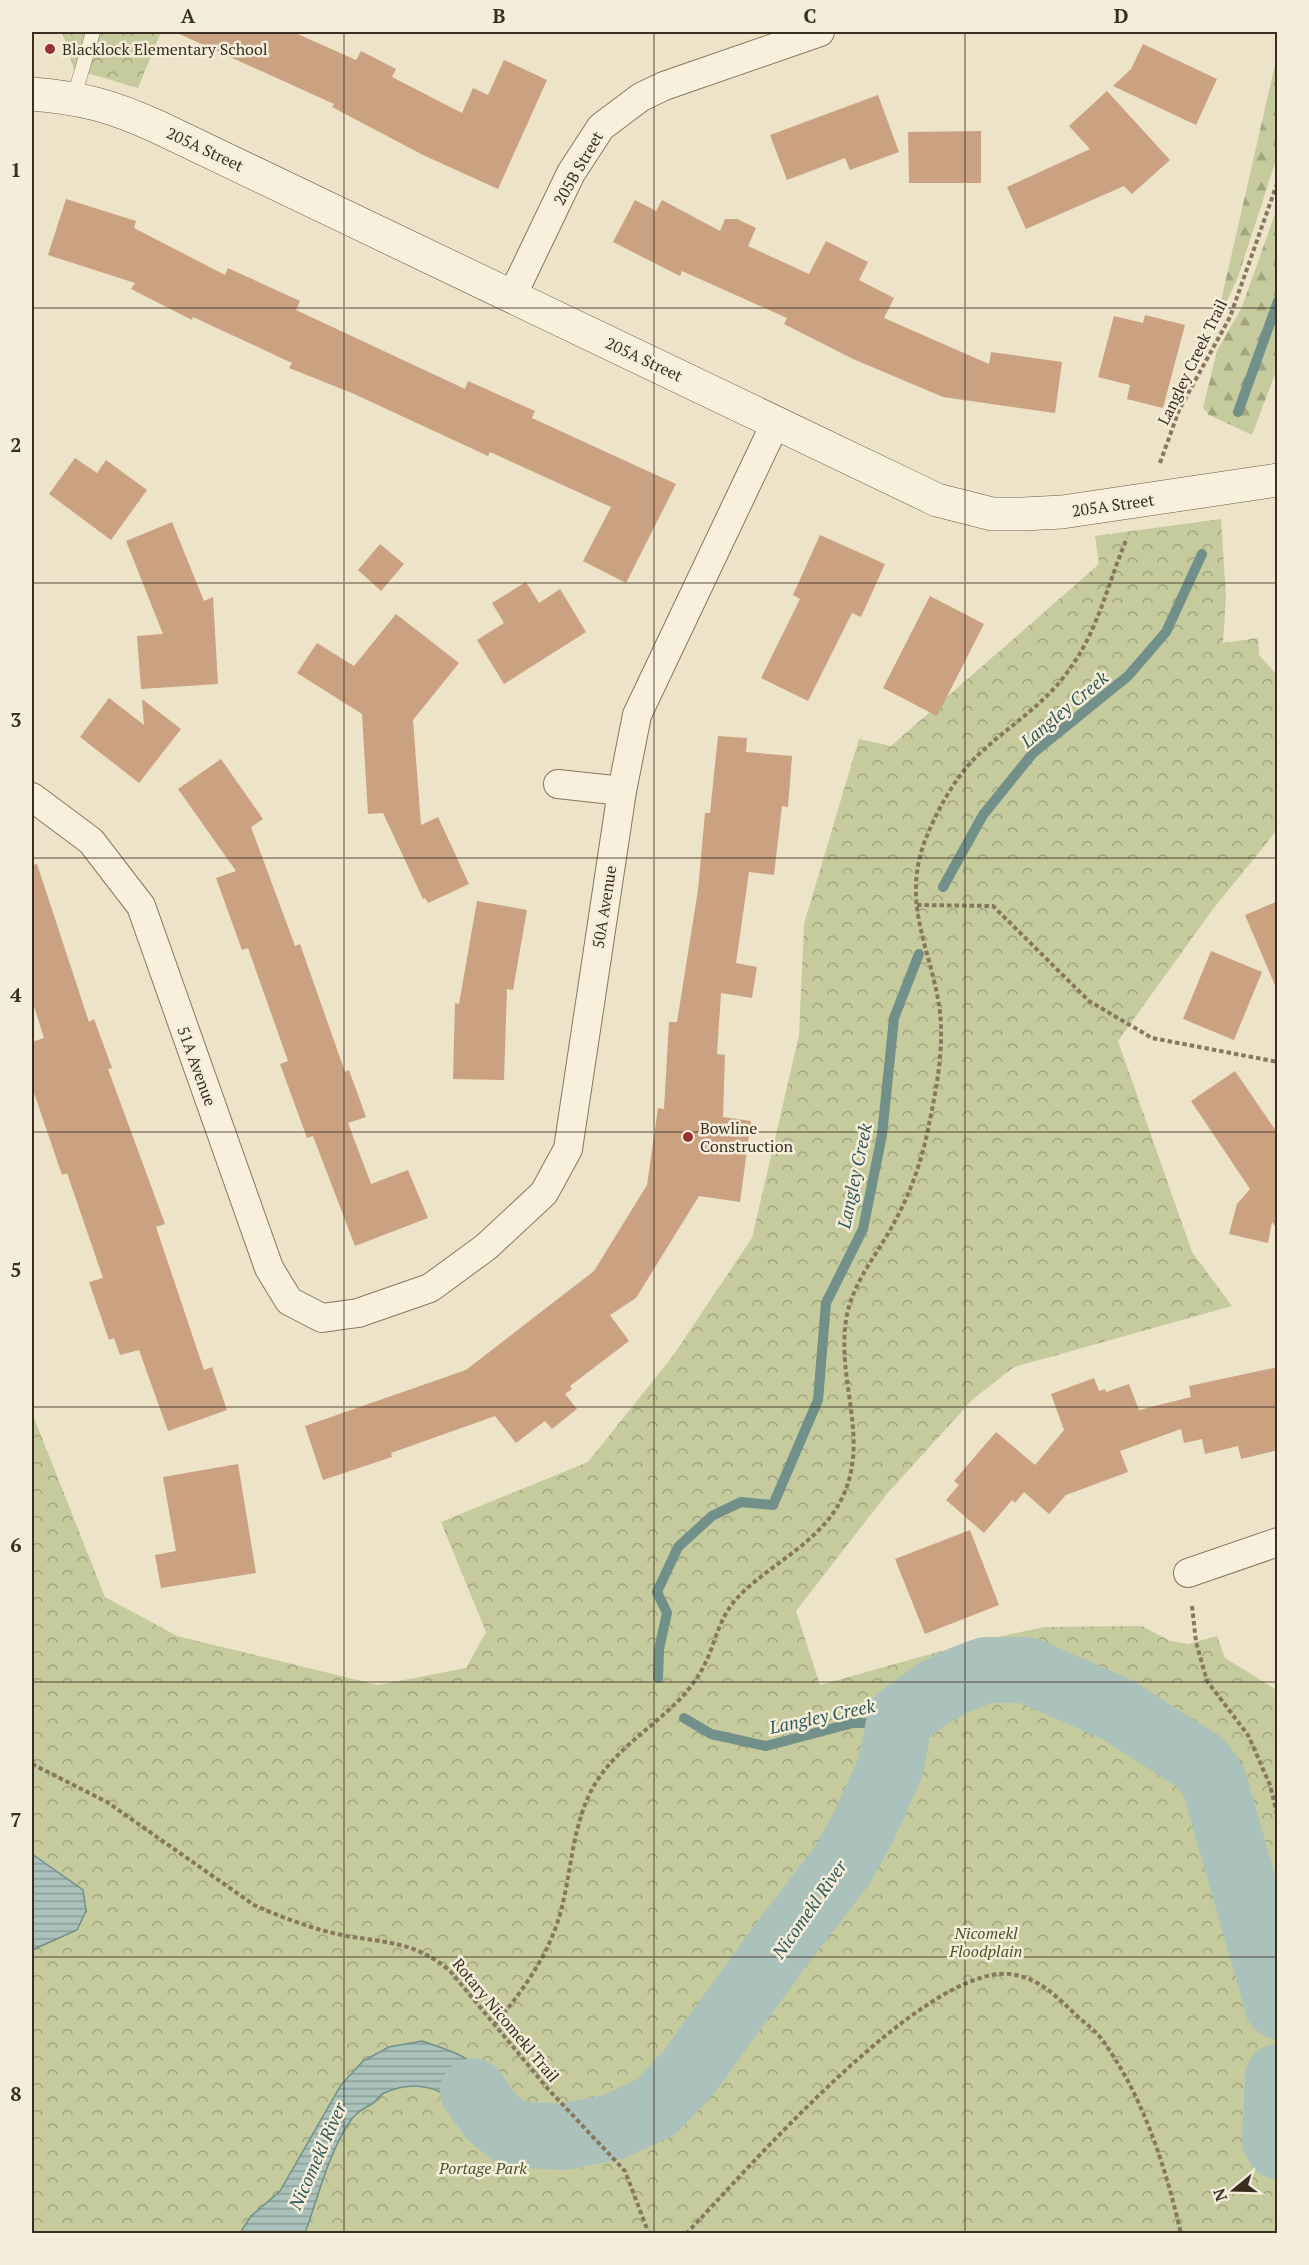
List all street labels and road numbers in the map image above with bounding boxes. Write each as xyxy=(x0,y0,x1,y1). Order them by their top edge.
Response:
street label: 205A Street xyxy=(163,122,247,176)
street label: 205B Street xyxy=(548,127,608,209)
street label: Langley Creek Trail xyxy=(1152,295,1232,429)
street label: 205A Street xyxy=(602,332,686,386)
street label: 205A Street xyxy=(1070,488,1156,522)
street label: 50A Avenue xyxy=(587,864,621,950)
street label: 51A Avenue xyxy=(172,1023,222,1109)
street label: Rotary Nicomekl Trail xyxy=(448,1953,565,2087)

